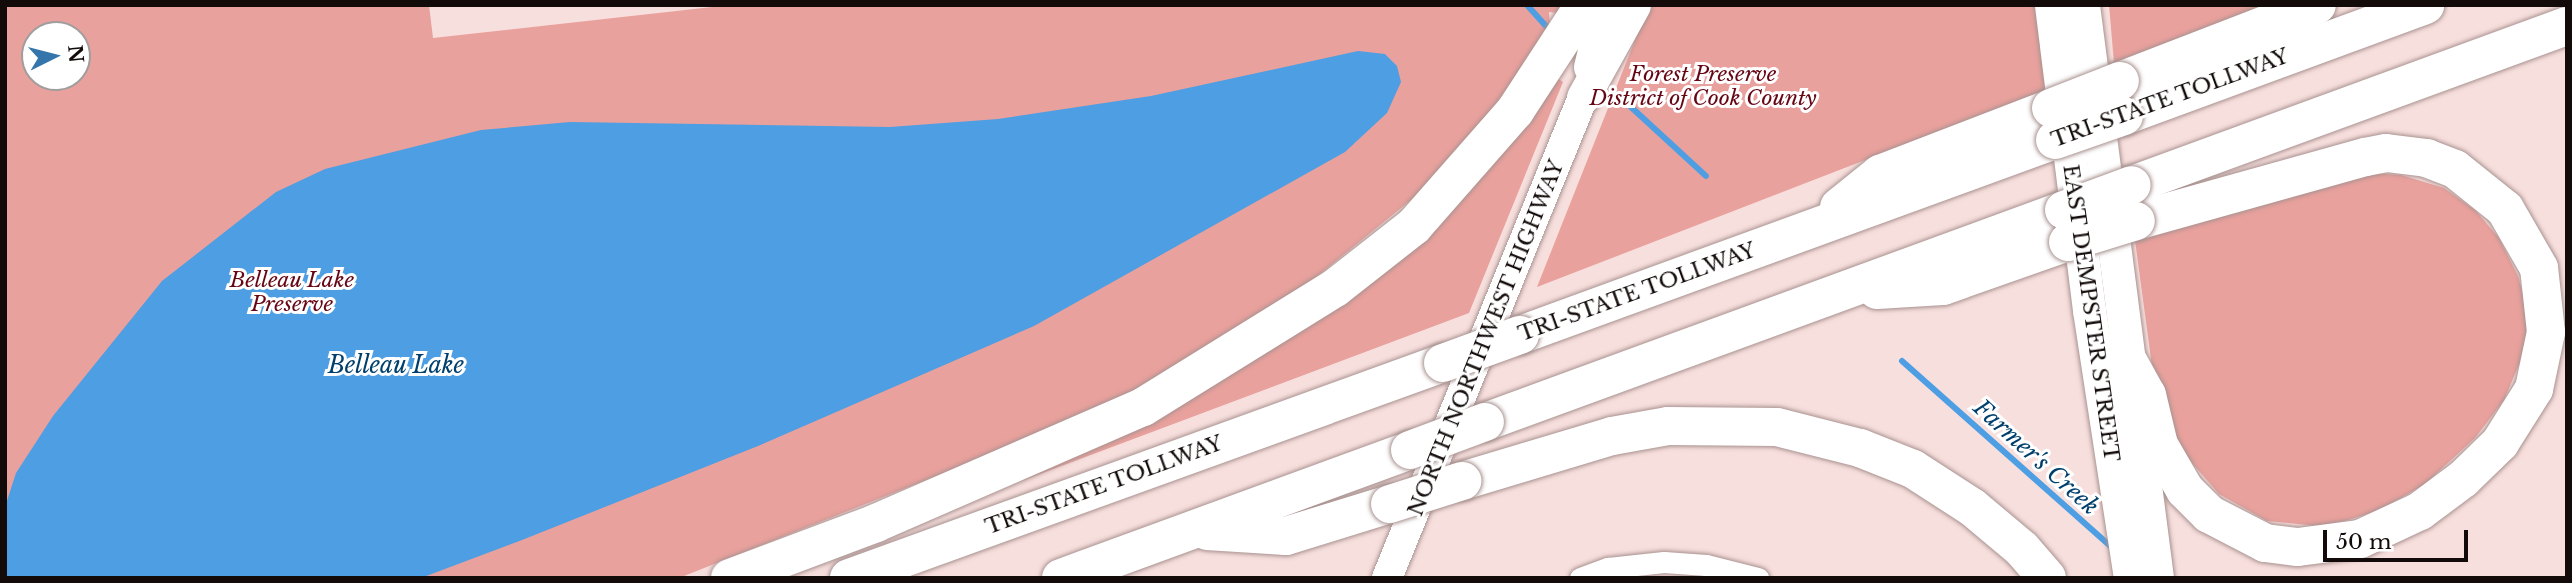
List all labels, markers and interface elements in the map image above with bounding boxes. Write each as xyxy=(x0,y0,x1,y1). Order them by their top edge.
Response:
north arrow xyxy=(21,21,91,91)
street label: TRI-STATE TOLLWAY xyxy=(2048,43,2292,153)
text: N xyxy=(63,44,88,64)
park label: Forest Preserve District of Cook County xyxy=(1589,61,1817,111)
street label: NORTH NORTHWEST HIGHWAY xyxy=(1403,156,1569,520)
street label: EAST DEMPSTER STREET xyxy=(2058,162,2124,464)
street label: TRI-STATE TOLLWAY xyxy=(1515,237,1759,347)
park label: Belleau Lake Preserve xyxy=(230,267,354,317)
water label: Belleau Lake xyxy=(328,351,464,379)
water label: Farmer's Creek xyxy=(1968,394,2104,520)
street label: TRI-STATE TOLLWAY xyxy=(982,430,1226,540)
scale bar xyxy=(2327,516,2472,560)
text: 50 m xyxy=(2336,529,2391,555)

